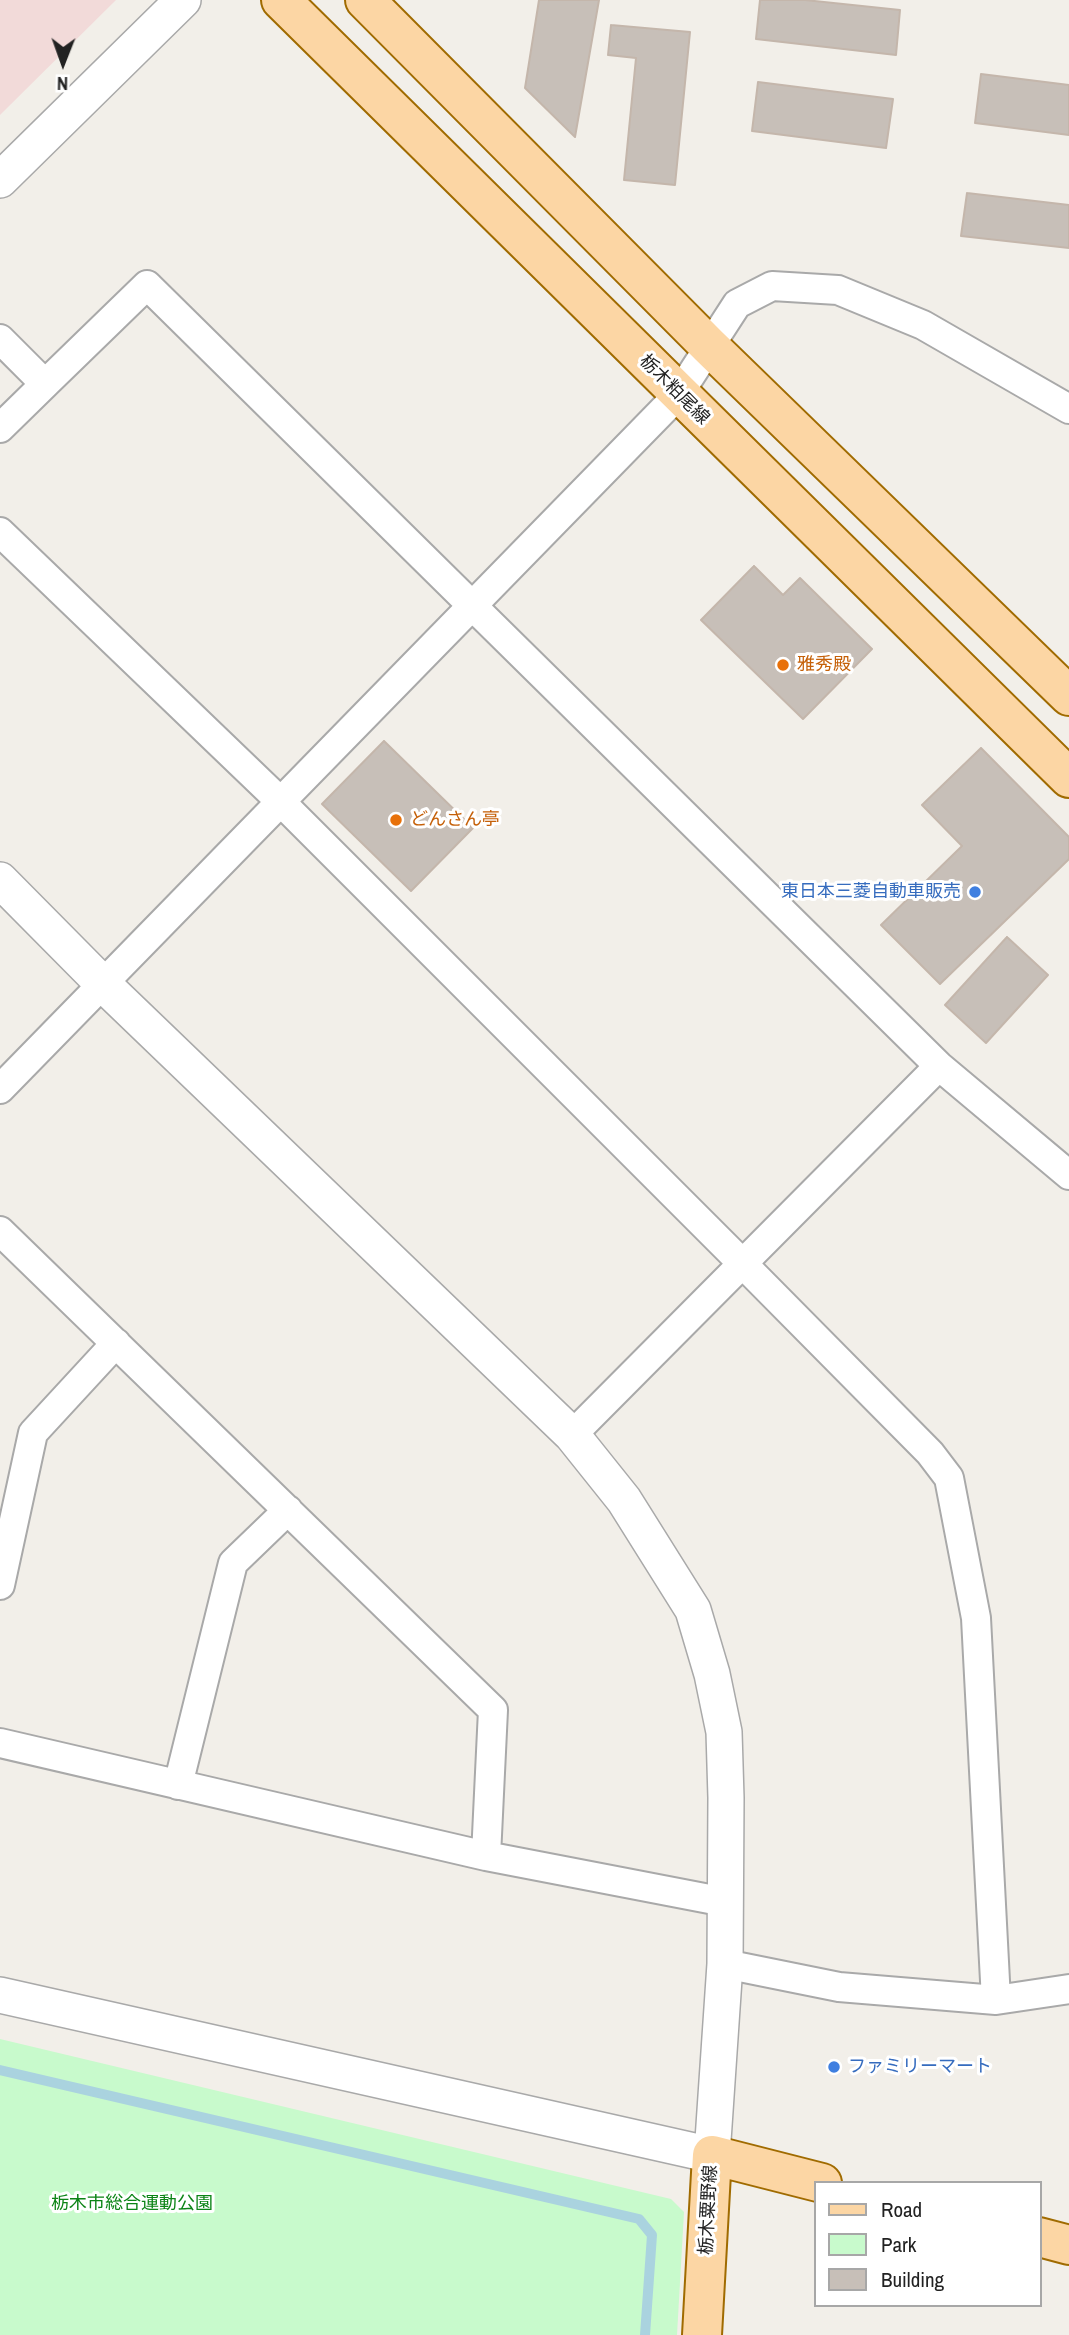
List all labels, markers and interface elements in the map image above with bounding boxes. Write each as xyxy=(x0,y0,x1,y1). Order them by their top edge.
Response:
north arrow xyxy=(28,28,98,98)
text: N xyxy=(57,71,68,97)
street label: 栃木粕尾線 xyxy=(635,351,713,429)
place label: 雅秀殿 xyxy=(797,654,851,676)
marker: 雅秀殿 xyxy=(775,657,791,673)
place label: どんさん亭 xyxy=(410,809,500,831)
marker: どんさん亭 xyxy=(388,812,404,828)
place label: 東日本三菱自動車販売 xyxy=(781,881,961,903)
marker: 東日本三菱自動車販売 xyxy=(967,884,983,900)
place label: ファミリーマート xyxy=(848,2056,992,2078)
marker: ファミリーマート xyxy=(826,2059,842,2075)
street label: 栃木粟野線 xyxy=(696,2164,722,2256)
legend xyxy=(814,2181,1041,2307)
park label: 栃木市総合運動公園 xyxy=(51,2193,213,2215)
text: Road xyxy=(881,2195,922,2224)
text: Park xyxy=(881,2230,916,2259)
text: Building xyxy=(881,2265,944,2294)

